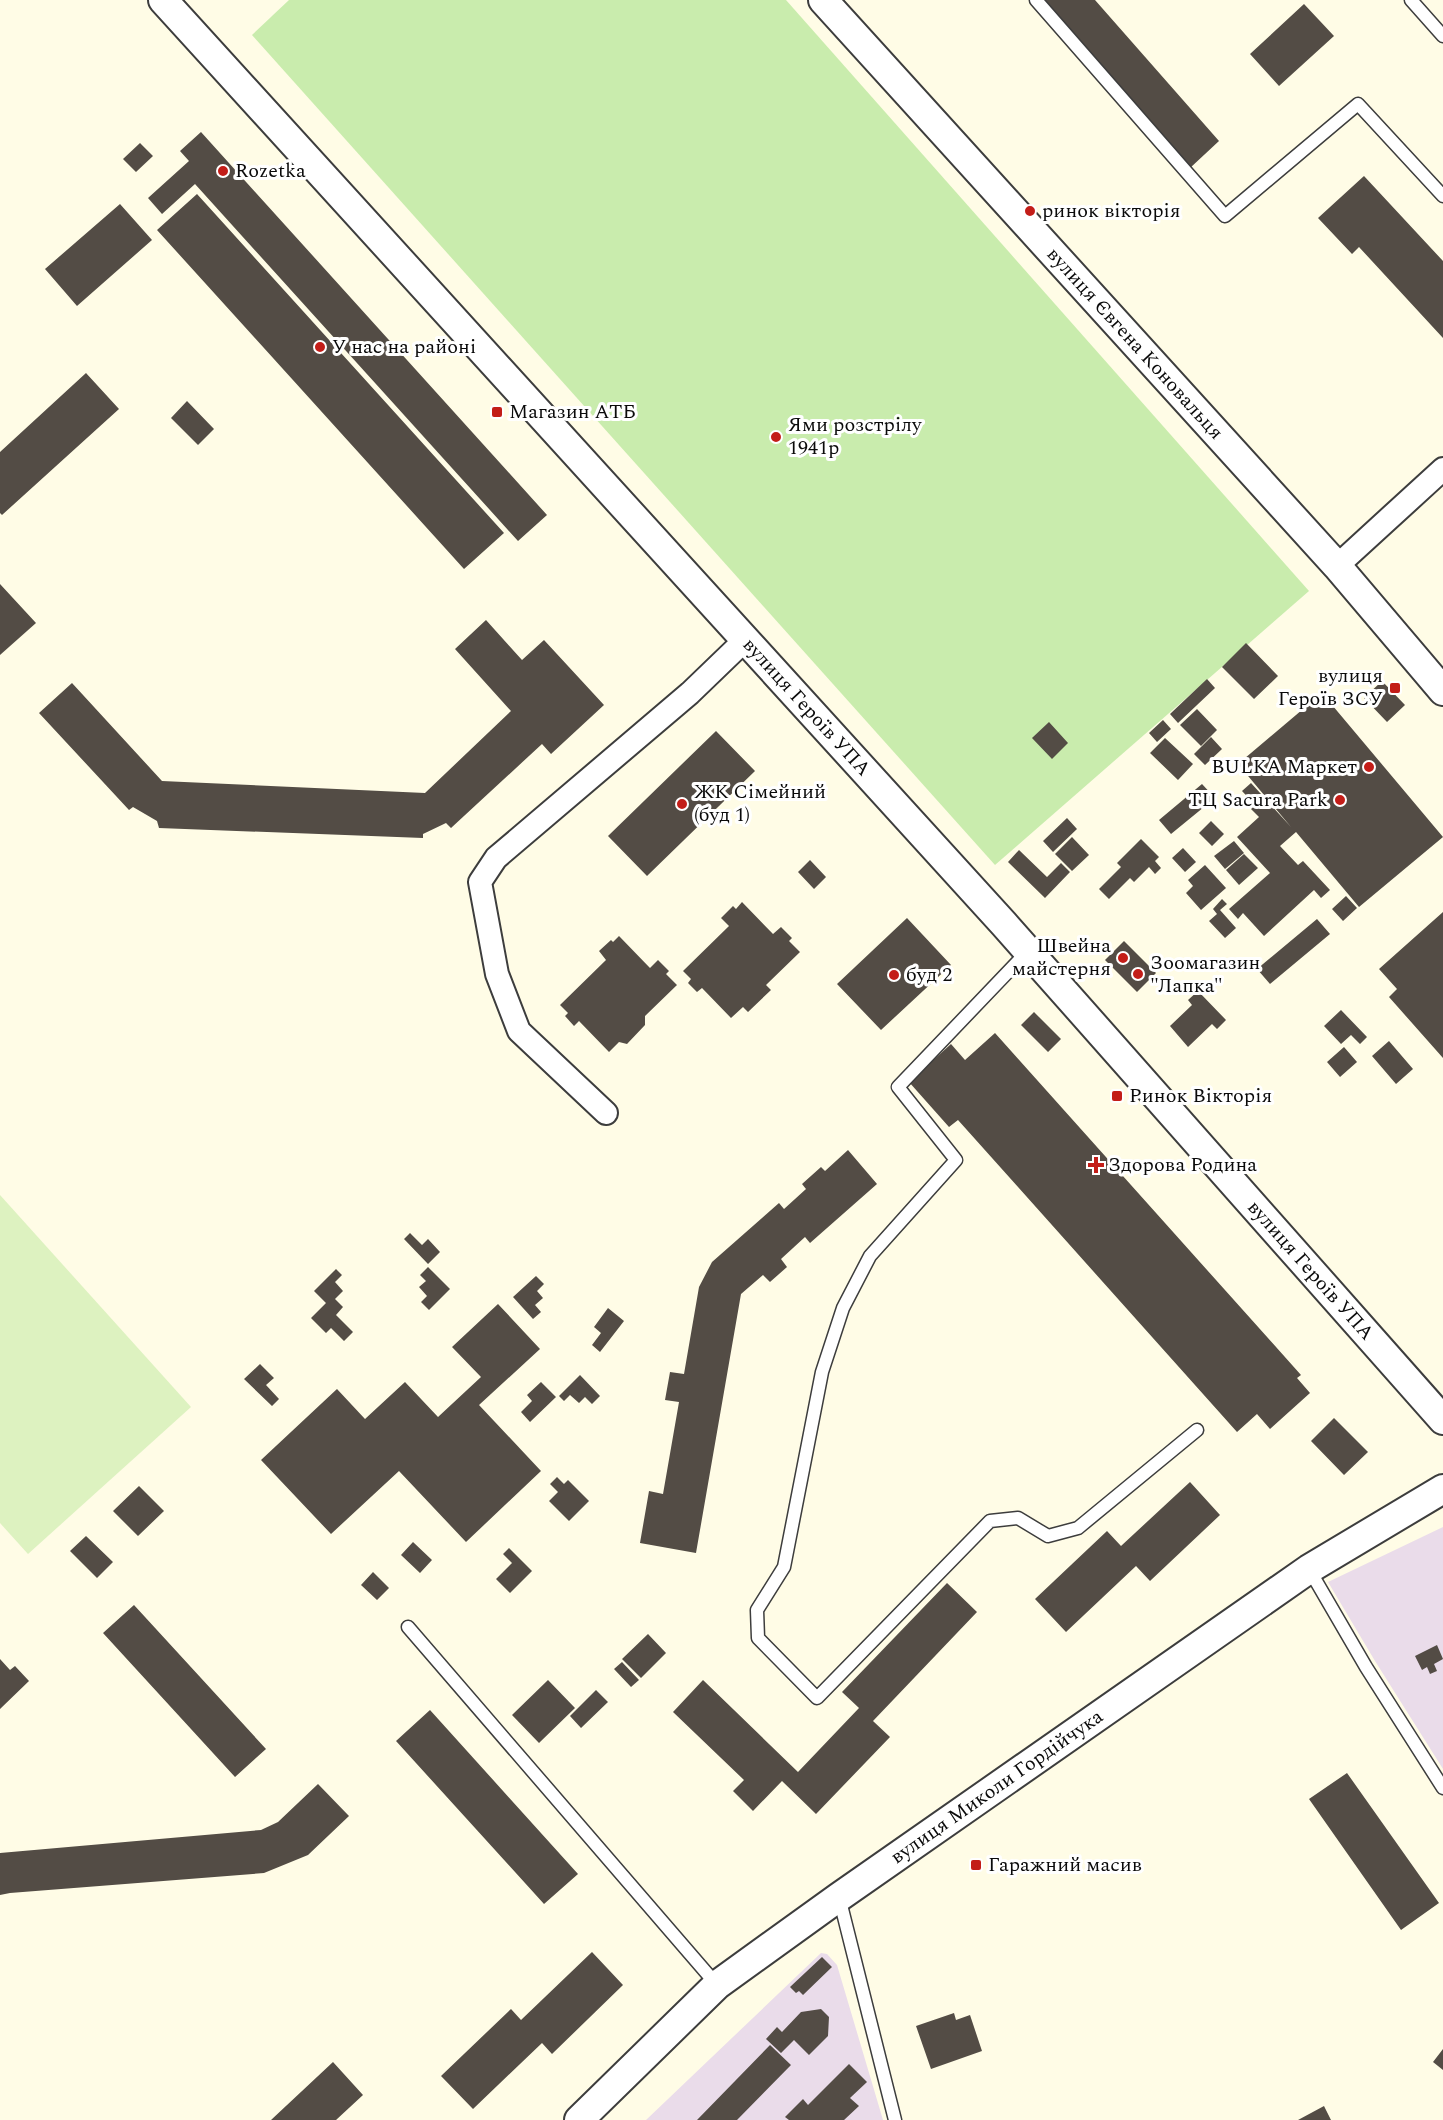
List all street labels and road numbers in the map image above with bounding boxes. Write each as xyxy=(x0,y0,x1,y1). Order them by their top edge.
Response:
street label: вулиця Євгена Коновальця xyxy=(1039,240,1230,447)
street label: вулиця Героїв УПА xyxy=(735,631,878,783)
street label: вулиця Героїв УПА xyxy=(1240,1194,1381,1347)
street label: вулиця Миколи Гордійчука xyxy=(884,1702,1110,1872)

